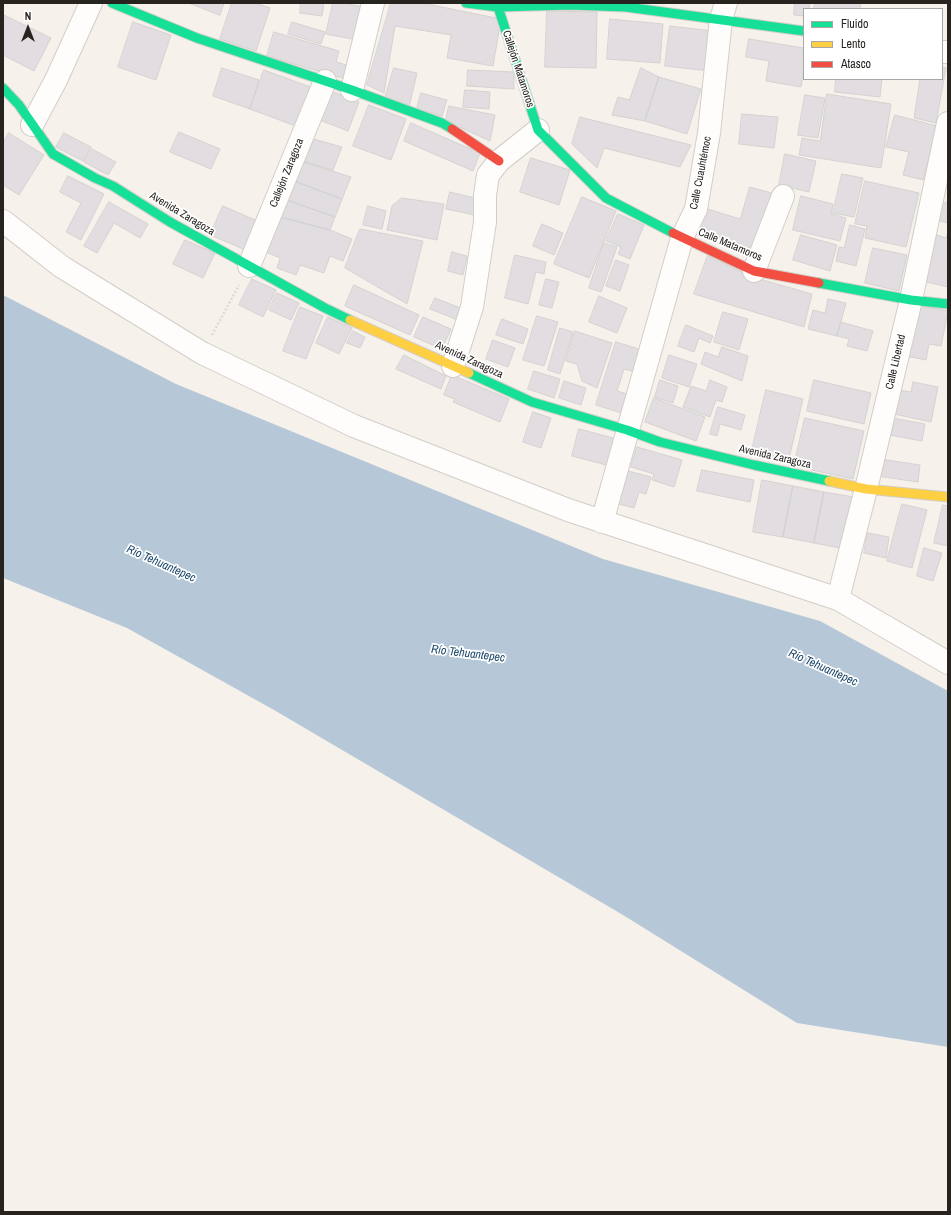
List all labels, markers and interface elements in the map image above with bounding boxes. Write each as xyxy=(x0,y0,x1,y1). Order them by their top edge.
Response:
north arrow xyxy=(8,8,48,48)
legend xyxy=(803,8,943,80)
text: N xyxy=(25,9,31,23)
text: Fluido xyxy=(841,16,868,32)
street label: Callejón Matamoros xyxy=(499,29,537,109)
text: Lento xyxy=(841,36,866,52)
text: Atasco xyxy=(841,56,871,72)
street label: Calle Cuauhtémoc xyxy=(687,135,715,211)
street label: Callejón Zaragoza xyxy=(267,137,307,209)
street label: Avenida Zaragoza xyxy=(147,189,217,239)
street label: Calle Matamoros xyxy=(696,226,764,264)
street label: Calle Libertad xyxy=(883,333,909,391)
street label: Avenida Zaragoza xyxy=(433,338,505,382)
street label: Avenida Zaragoza xyxy=(738,442,812,472)
water label: Río Tehuantepec xyxy=(124,542,198,586)
water label: Río Tehuantepec xyxy=(430,642,506,666)
water label: Río Tehuantepec xyxy=(786,646,860,690)

